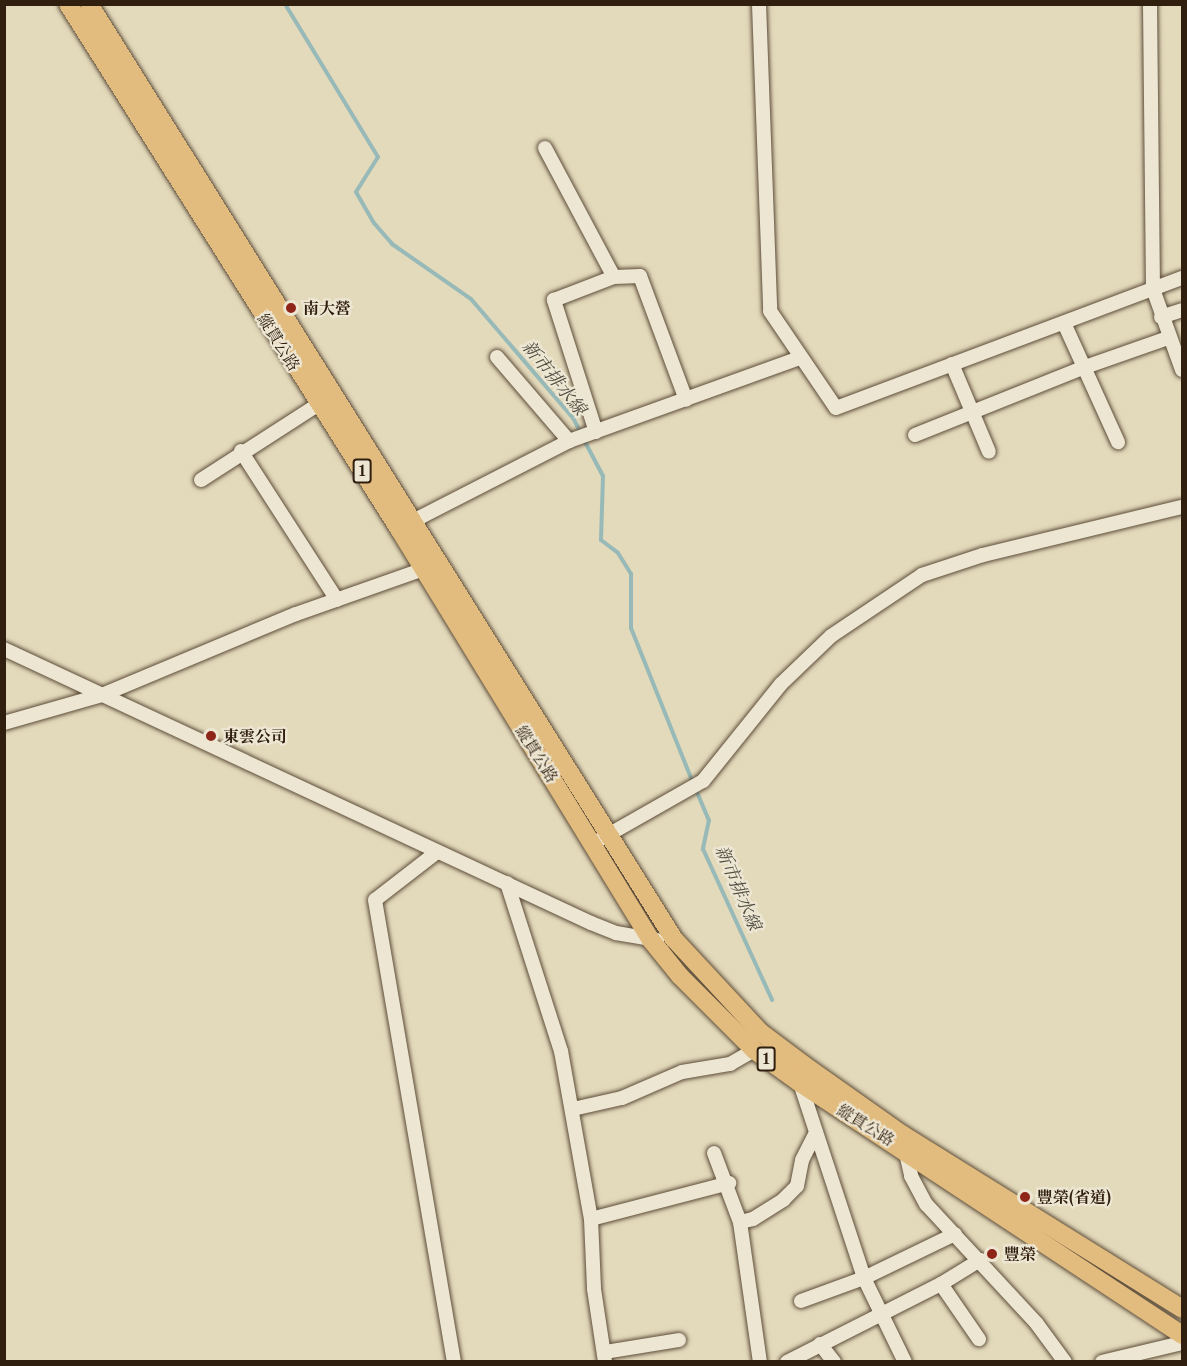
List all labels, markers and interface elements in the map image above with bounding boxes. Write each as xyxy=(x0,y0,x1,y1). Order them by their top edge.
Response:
place label: 南大營 xyxy=(303,298,351,318)
marker: 南大營 xyxy=(284,301,298,315)
street label: 縱貫公路 xyxy=(254,310,304,374)
water label: 新市排水線 xyxy=(517,336,591,420)
road number: 1 xyxy=(352,459,372,483)
street label: 縱貫公路 xyxy=(512,722,562,786)
place label: 東雲公司 xyxy=(223,726,287,746)
marker: 東雲公司 xyxy=(204,729,218,743)
water label: 新市排水線 xyxy=(710,842,766,934)
road number: 1 xyxy=(756,1047,777,1071)
street label: 縱貫公路 xyxy=(834,1100,898,1150)
place label: 豐榮(省道) xyxy=(1037,1187,1111,1207)
marker: 豐榮(省道) xyxy=(1018,1190,1032,1204)
place label: 豐榮 xyxy=(1004,1244,1036,1264)
marker: 豐榮 xyxy=(985,1247,999,1261)

